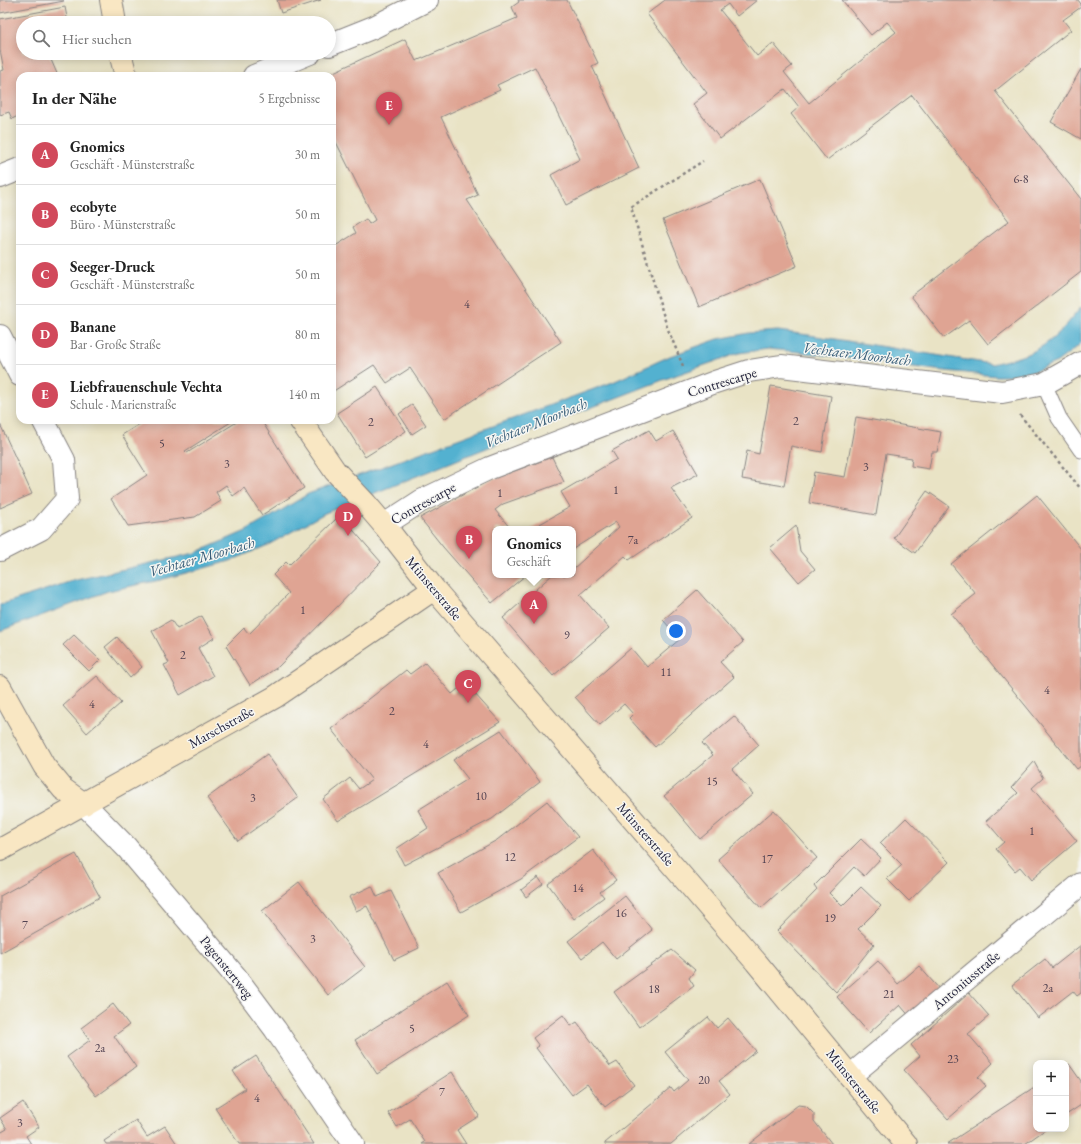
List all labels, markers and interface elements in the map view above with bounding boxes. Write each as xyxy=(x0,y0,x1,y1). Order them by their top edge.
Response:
search box xyxy=(16,16,336,60)
icon: search xyxy=(30,27,52,49)
text: Hier suchen xyxy=(62,29,132,48)
text: In der Nähe xyxy=(32,87,117,109)
text: 5 Ergebnisse xyxy=(259,90,320,107)
pin: E xyxy=(376,92,402,125)
text: Gnomics xyxy=(70,137,125,156)
text: A xyxy=(40,146,50,163)
text: 30 m xyxy=(295,146,320,163)
text: Geschäft · Münsterstraße xyxy=(70,156,195,173)
house number: 6-8 xyxy=(1014,171,1029,187)
text: ecobyte xyxy=(70,197,117,216)
text: B xyxy=(41,206,49,223)
text: 50 m xyxy=(295,206,320,223)
text: Büro · Münsterstraße xyxy=(70,216,176,233)
text: Seeger-Druck xyxy=(70,257,155,276)
text: C xyxy=(40,266,50,283)
text: 50 m xyxy=(295,266,320,283)
text: Geschäft · Münsterstraße xyxy=(70,276,195,293)
house number: 4 xyxy=(464,296,470,312)
text: Banane xyxy=(70,317,116,336)
text: D xyxy=(40,326,50,343)
text: 80 m xyxy=(295,326,320,343)
text: Bar · Große Straße xyxy=(70,336,161,353)
water label: Vechtaer Moorbach xyxy=(802,337,913,370)
street label: Contrescarpe xyxy=(685,363,759,401)
text: Liebfrauenschule Vechta xyxy=(70,377,222,396)
text: E xyxy=(41,386,49,403)
text: 140 m xyxy=(289,386,320,403)
water label: Vechtaer Moorbach xyxy=(482,393,590,452)
text: Schule · Marienstraße xyxy=(70,396,176,413)
house number: 2 xyxy=(793,413,799,429)
house number: 2 xyxy=(368,414,374,430)
house number: 5 xyxy=(159,435,165,451)
house number: 3 xyxy=(224,456,230,472)
house number: 3 xyxy=(863,459,869,475)
street label: Contrescarpe xyxy=(387,477,459,528)
house number: 1 xyxy=(613,482,619,498)
house number: 1 xyxy=(497,485,503,501)
pin: D xyxy=(335,503,361,536)
pin: B xyxy=(456,526,482,559)
popup xyxy=(492,526,576,578)
water label: Vechtaer Moorbach xyxy=(147,532,257,581)
house number: 7a xyxy=(628,532,638,548)
text: Gnomics xyxy=(507,534,561,553)
street label: Münsterstraße xyxy=(402,552,466,624)
text: Geschäft xyxy=(507,553,551,570)
pin: A xyxy=(521,591,547,624)
house number: 1 xyxy=(300,602,306,618)
your location xyxy=(666,621,686,641)
house number: 9 xyxy=(564,627,570,643)
house number: 2 xyxy=(180,647,186,663)
house number: 11 xyxy=(660,664,672,680)
pin: C xyxy=(455,670,481,703)
house number: 4 xyxy=(1044,682,1050,698)
house number: 4 xyxy=(89,696,95,712)
street label: Marschstraße xyxy=(185,701,257,752)
house number: 2 xyxy=(389,703,395,719)
house number: 4 xyxy=(423,736,429,752)
house number: 15 xyxy=(706,773,718,789)
house number: 10 xyxy=(475,788,487,804)
house number: 3 xyxy=(250,790,256,806)
street label: Münsterstraße xyxy=(614,799,679,870)
house number: 1 xyxy=(1029,823,1035,839)
house number: 12 xyxy=(504,849,516,865)
house number: 17 xyxy=(761,851,773,867)
house number: 14 xyxy=(572,880,584,896)
house number: 16 xyxy=(615,905,627,921)
house number: 19 xyxy=(824,910,836,926)
house number: 7 xyxy=(22,917,28,933)
house number: 3 xyxy=(310,931,316,947)
street label: Pagenstertweg xyxy=(196,932,258,1003)
street label: Antoniusstraße xyxy=(928,946,1004,1014)
house number: 2a xyxy=(1043,980,1053,996)
house number: 18 xyxy=(648,981,660,997)
house number: 21 xyxy=(883,986,895,1002)
house number: 5 xyxy=(409,1020,415,1036)
house number: 2a xyxy=(95,1040,105,1056)
street label: Münsterstraße xyxy=(822,1045,886,1117)
house number: 23 xyxy=(947,1051,959,1067)
map controls xyxy=(1033,1060,1069,1132)
button: + xyxy=(1033,1060,1069,1096)
house number: 20 xyxy=(698,1072,710,1088)
house number: 7 xyxy=(439,1084,445,1100)
house number: 4 xyxy=(254,1090,260,1106)
button: − xyxy=(1033,1096,1069,1132)
house number: 3 xyxy=(17,1115,23,1131)

